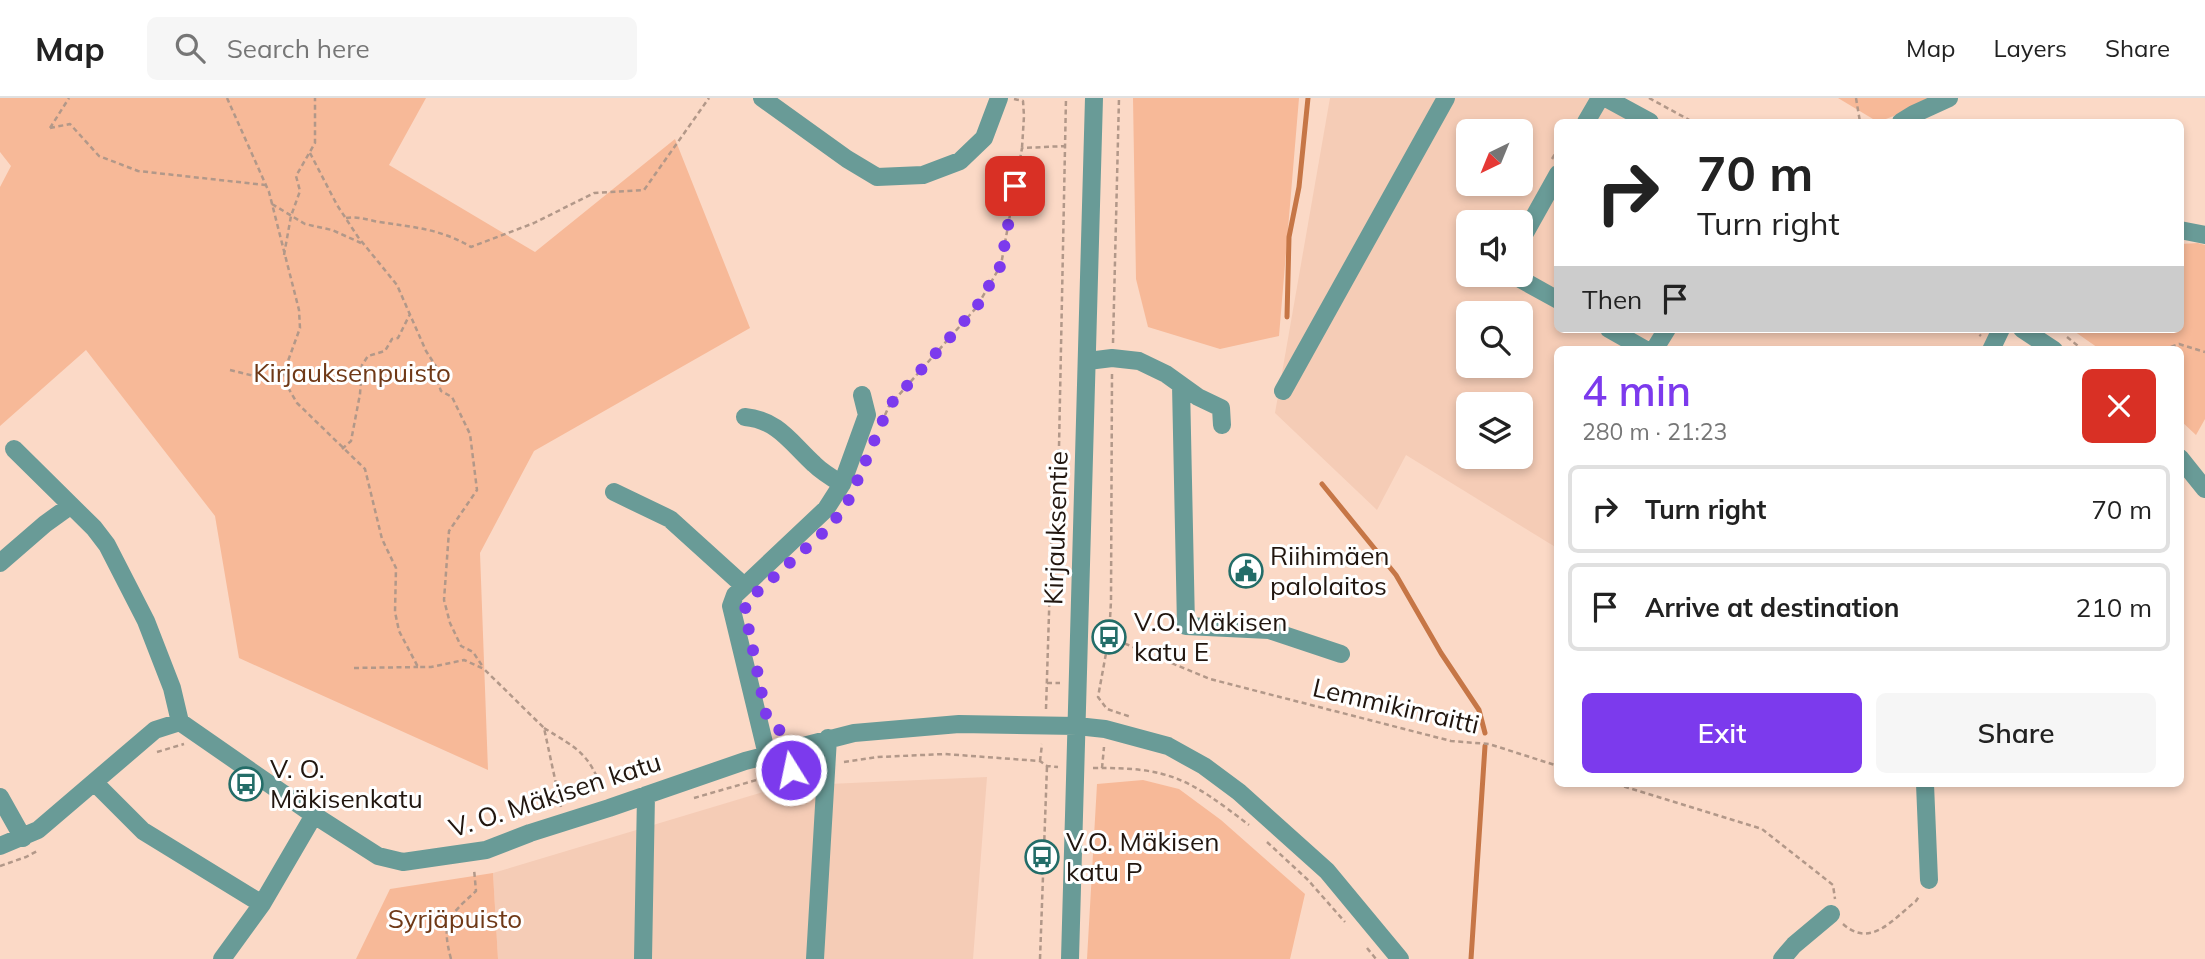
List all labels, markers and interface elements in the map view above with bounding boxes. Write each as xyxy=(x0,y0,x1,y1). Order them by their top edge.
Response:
search box xyxy=(147,17,637,80)
text: Map xyxy=(35,28,105,69)
icon: search xyxy=(171,29,209,67)
text: Search here xyxy=(227,32,370,65)
text: Map xyxy=(1906,33,1955,63)
text: Layers xyxy=(1993,33,2067,63)
text: Share xyxy=(2105,33,2170,63)
north arrow xyxy=(1456,119,1533,196)
map controls xyxy=(1456,119,1533,469)
text: 70 m xyxy=(1697,142,1813,203)
icon: right xyxy=(1582,147,1673,238)
pin xyxy=(985,156,1045,216)
icon: arrive xyxy=(996,167,1034,205)
text: Turn right xyxy=(1697,203,1840,243)
button: sound xyxy=(1456,210,1533,287)
icon: arrive xyxy=(1656,280,1694,318)
text: Then xyxy=(1582,283,1642,316)
button: search xyxy=(1456,301,1533,378)
park label: Kirjauksenpuisto xyxy=(253,356,451,389)
text: 4 min xyxy=(1582,364,1691,417)
button: close xyxy=(2082,369,2156,443)
button: layers xyxy=(1456,392,1533,469)
text: 280 m · 21:23 xyxy=(1582,417,1727,446)
street label: Kirjauksentie xyxy=(1036,451,1075,605)
icon: right xyxy=(1586,490,1624,528)
text: Turn right xyxy=(1645,493,1766,526)
text: 70 m xyxy=(2091,493,2152,526)
place label: Riihimäen palolaitos xyxy=(1270,539,1390,602)
public building icon: Riihimäen palolaitos xyxy=(1227,552,1265,590)
icon: arrive xyxy=(1586,588,1624,626)
text: Arrive at destination xyxy=(1645,591,1900,624)
text: 210 m xyxy=(2076,591,2152,624)
place label: V.O. Mäkisen katu E xyxy=(1134,605,1287,668)
bus stop icon: V.O. Mäkisen katu E xyxy=(1090,618,1128,656)
street label: Lemmikinraitti xyxy=(1310,670,1483,741)
button: Exit xyxy=(1582,693,1862,773)
button: Share xyxy=(1876,693,2156,773)
position arrow xyxy=(754,733,828,807)
street label: V. O. Mäkisen katu xyxy=(445,745,665,844)
place label: V. O. Mäkisenkatu xyxy=(270,752,423,815)
bus stop icon: V. O. Mäkisenkatu xyxy=(227,765,265,803)
place label: V.O. Mäkisen katu P xyxy=(1066,825,1219,888)
bus stop icon: V.O. Mäkisen katu P xyxy=(1023,838,1061,876)
park label: Syrjäpuisto xyxy=(388,902,522,935)

